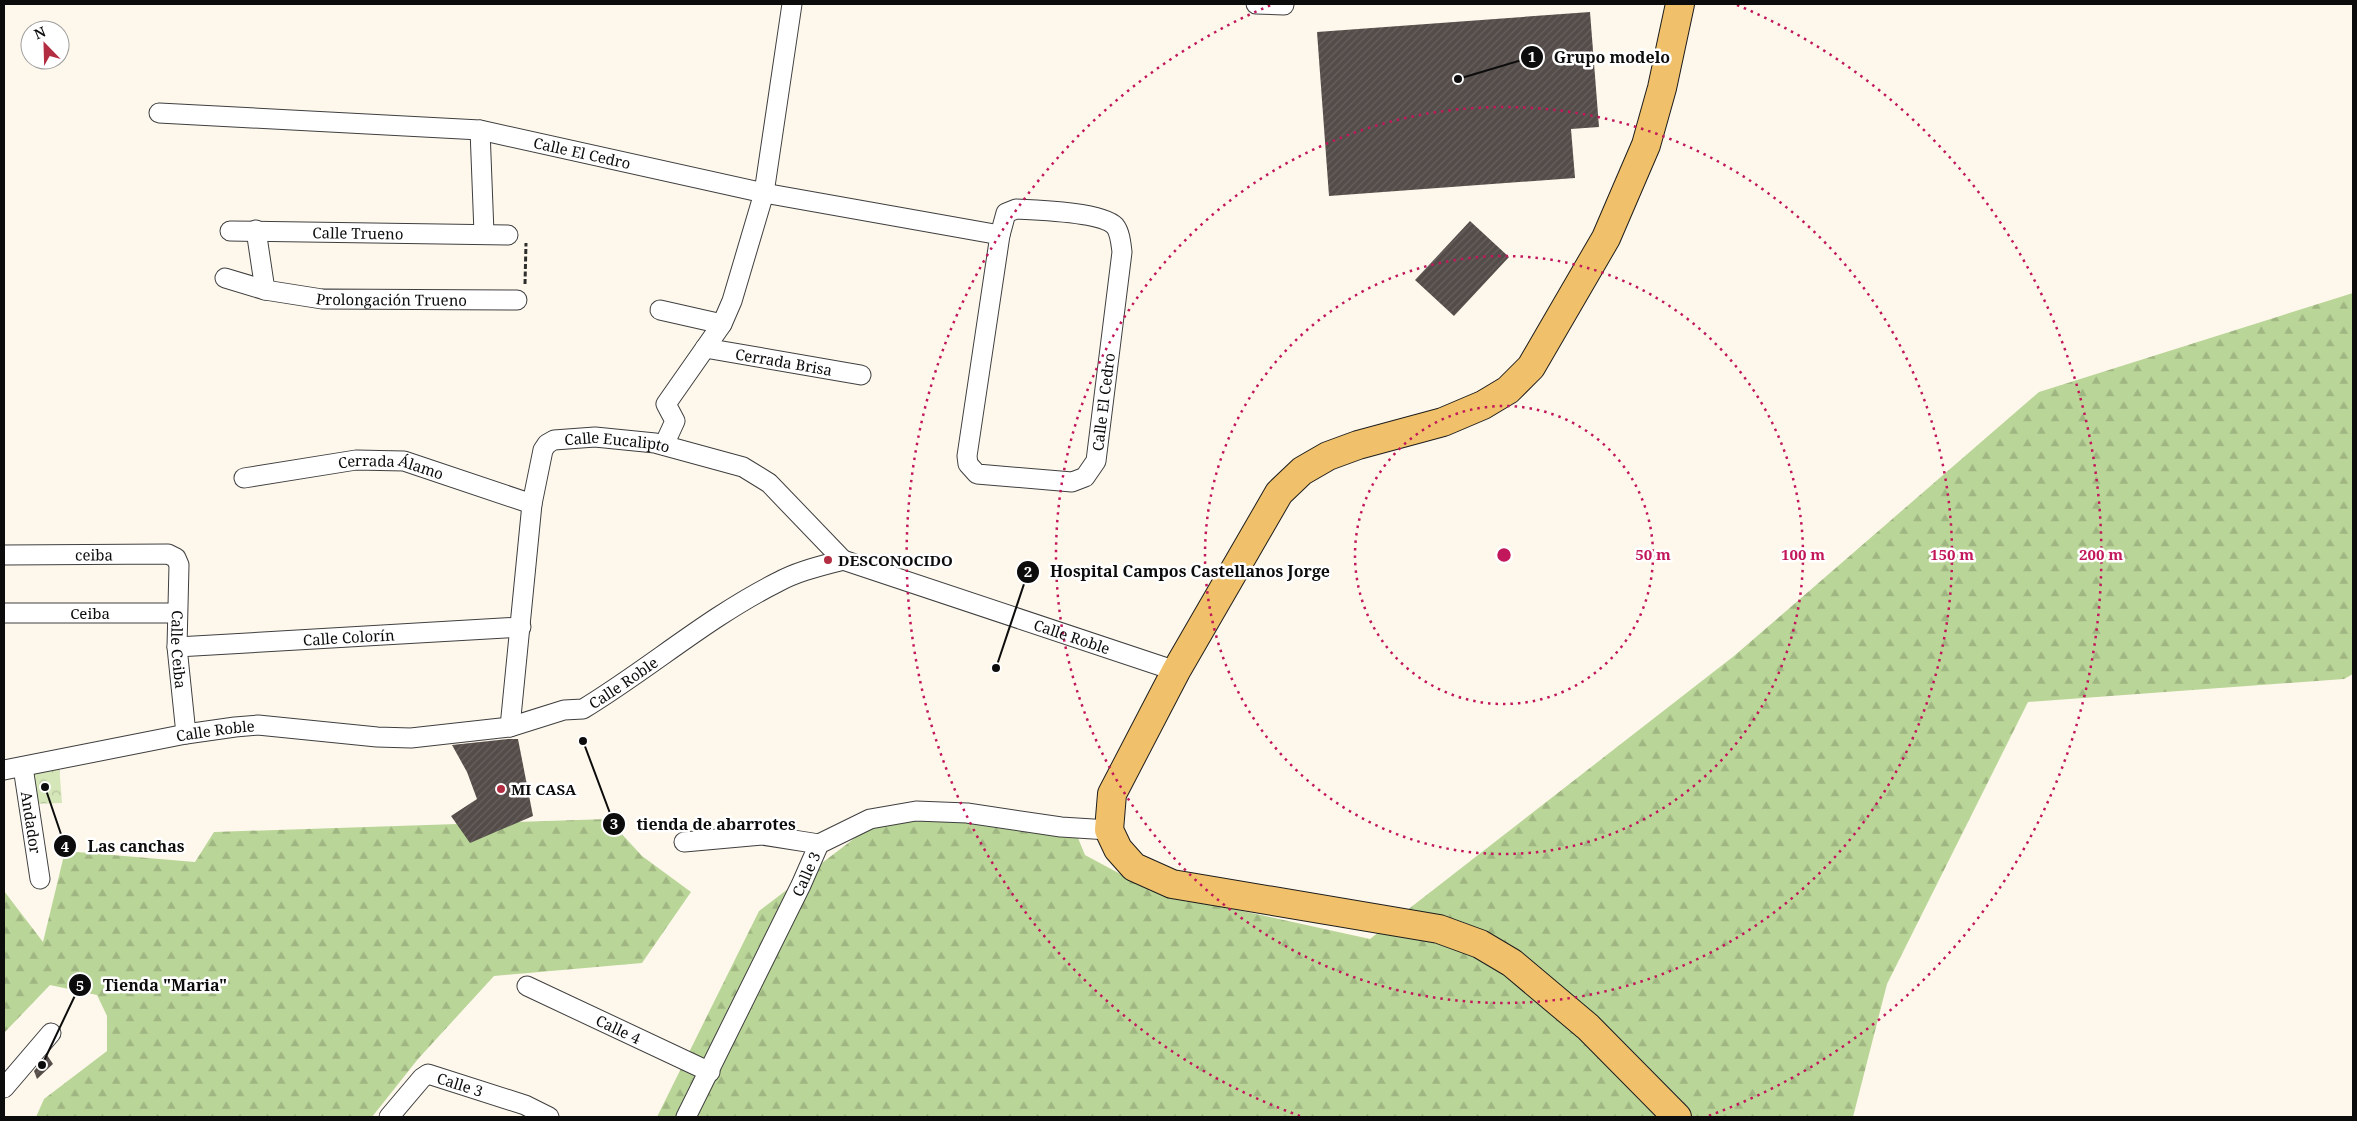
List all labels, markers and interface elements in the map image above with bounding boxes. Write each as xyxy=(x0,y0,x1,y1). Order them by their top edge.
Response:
north arrow xyxy=(20,20,70,70)
text: N xyxy=(31,22,49,43)
callout: Grupo modelo xyxy=(1519,42,1680,73)
text: 1 xyxy=(1528,46,1536,66)
text: Grupo modelo xyxy=(1554,46,1670,68)
street label: Calle El Cedro xyxy=(532,132,633,173)
street label: Calle Trueno xyxy=(312,222,404,243)
street label: Prolongación Trueno xyxy=(315,288,467,310)
street label: Cerrada Brisa xyxy=(734,343,834,380)
street label: Calle El Cedro xyxy=(1087,352,1119,452)
street label: Calle Eucalipto xyxy=(564,427,672,457)
street label: Cerrada Álamo xyxy=(336,450,446,484)
street label: ceiba xyxy=(75,544,113,565)
text: 50 m xyxy=(1635,544,1671,564)
text: 100 m xyxy=(1781,544,1825,564)
text: 150 m xyxy=(1930,544,1974,564)
text: 200 m xyxy=(2079,544,2123,564)
centre of rings xyxy=(1495,546,1513,564)
place label: DESCONOCIDO xyxy=(838,550,953,570)
marker: DESCONOCIDO xyxy=(822,554,834,566)
callout: Hospital Campos Castellanos Jorge xyxy=(1015,556,1340,587)
text: Hospital Campos Castellanos Jorge xyxy=(1050,560,1330,582)
text: 2 xyxy=(1024,561,1032,581)
street label: Ceiba xyxy=(70,603,110,623)
street label: Calle Ceiba xyxy=(167,610,191,690)
street label: Calle Roble xyxy=(1031,614,1113,658)
street label: Calle Colorín xyxy=(302,624,395,650)
street label: Calle Roble xyxy=(585,652,662,713)
street label: Calle Roble xyxy=(174,715,255,746)
place label: MI CASA xyxy=(511,779,577,799)
marker: MI CASA xyxy=(495,783,507,795)
street label: Andador xyxy=(17,790,46,855)
callout: tienda de abarrotes xyxy=(602,809,806,840)
text: 3 xyxy=(610,813,618,833)
text: tienda de abarrotes xyxy=(636,813,796,835)
callout: Las canchas xyxy=(53,831,195,862)
text: Las canchas xyxy=(87,835,185,857)
text: 4 xyxy=(61,836,70,856)
street label: Calle 3 xyxy=(787,848,825,900)
callout: Tienda "Maria" xyxy=(68,970,237,1001)
text: Tienda "Maria" xyxy=(103,974,227,996)
text: 5 xyxy=(76,975,84,995)
street label: Calle 4 xyxy=(593,1010,645,1048)
street label: Calle 3 xyxy=(435,1068,486,1101)

